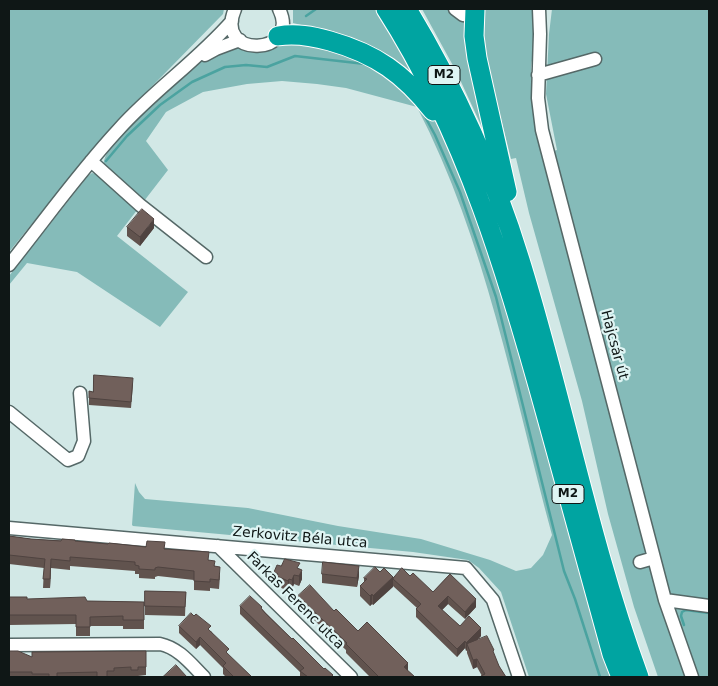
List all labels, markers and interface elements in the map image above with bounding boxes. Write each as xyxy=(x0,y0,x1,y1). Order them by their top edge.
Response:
road number: M2 xyxy=(428,66,460,84)
street label: Hajcsár út xyxy=(597,308,631,382)
road number: M2 xyxy=(552,484,584,504)
street label: Zerkovitz Béla utca xyxy=(232,524,368,552)
street label: Farkas Ferenc utca xyxy=(243,549,347,653)

